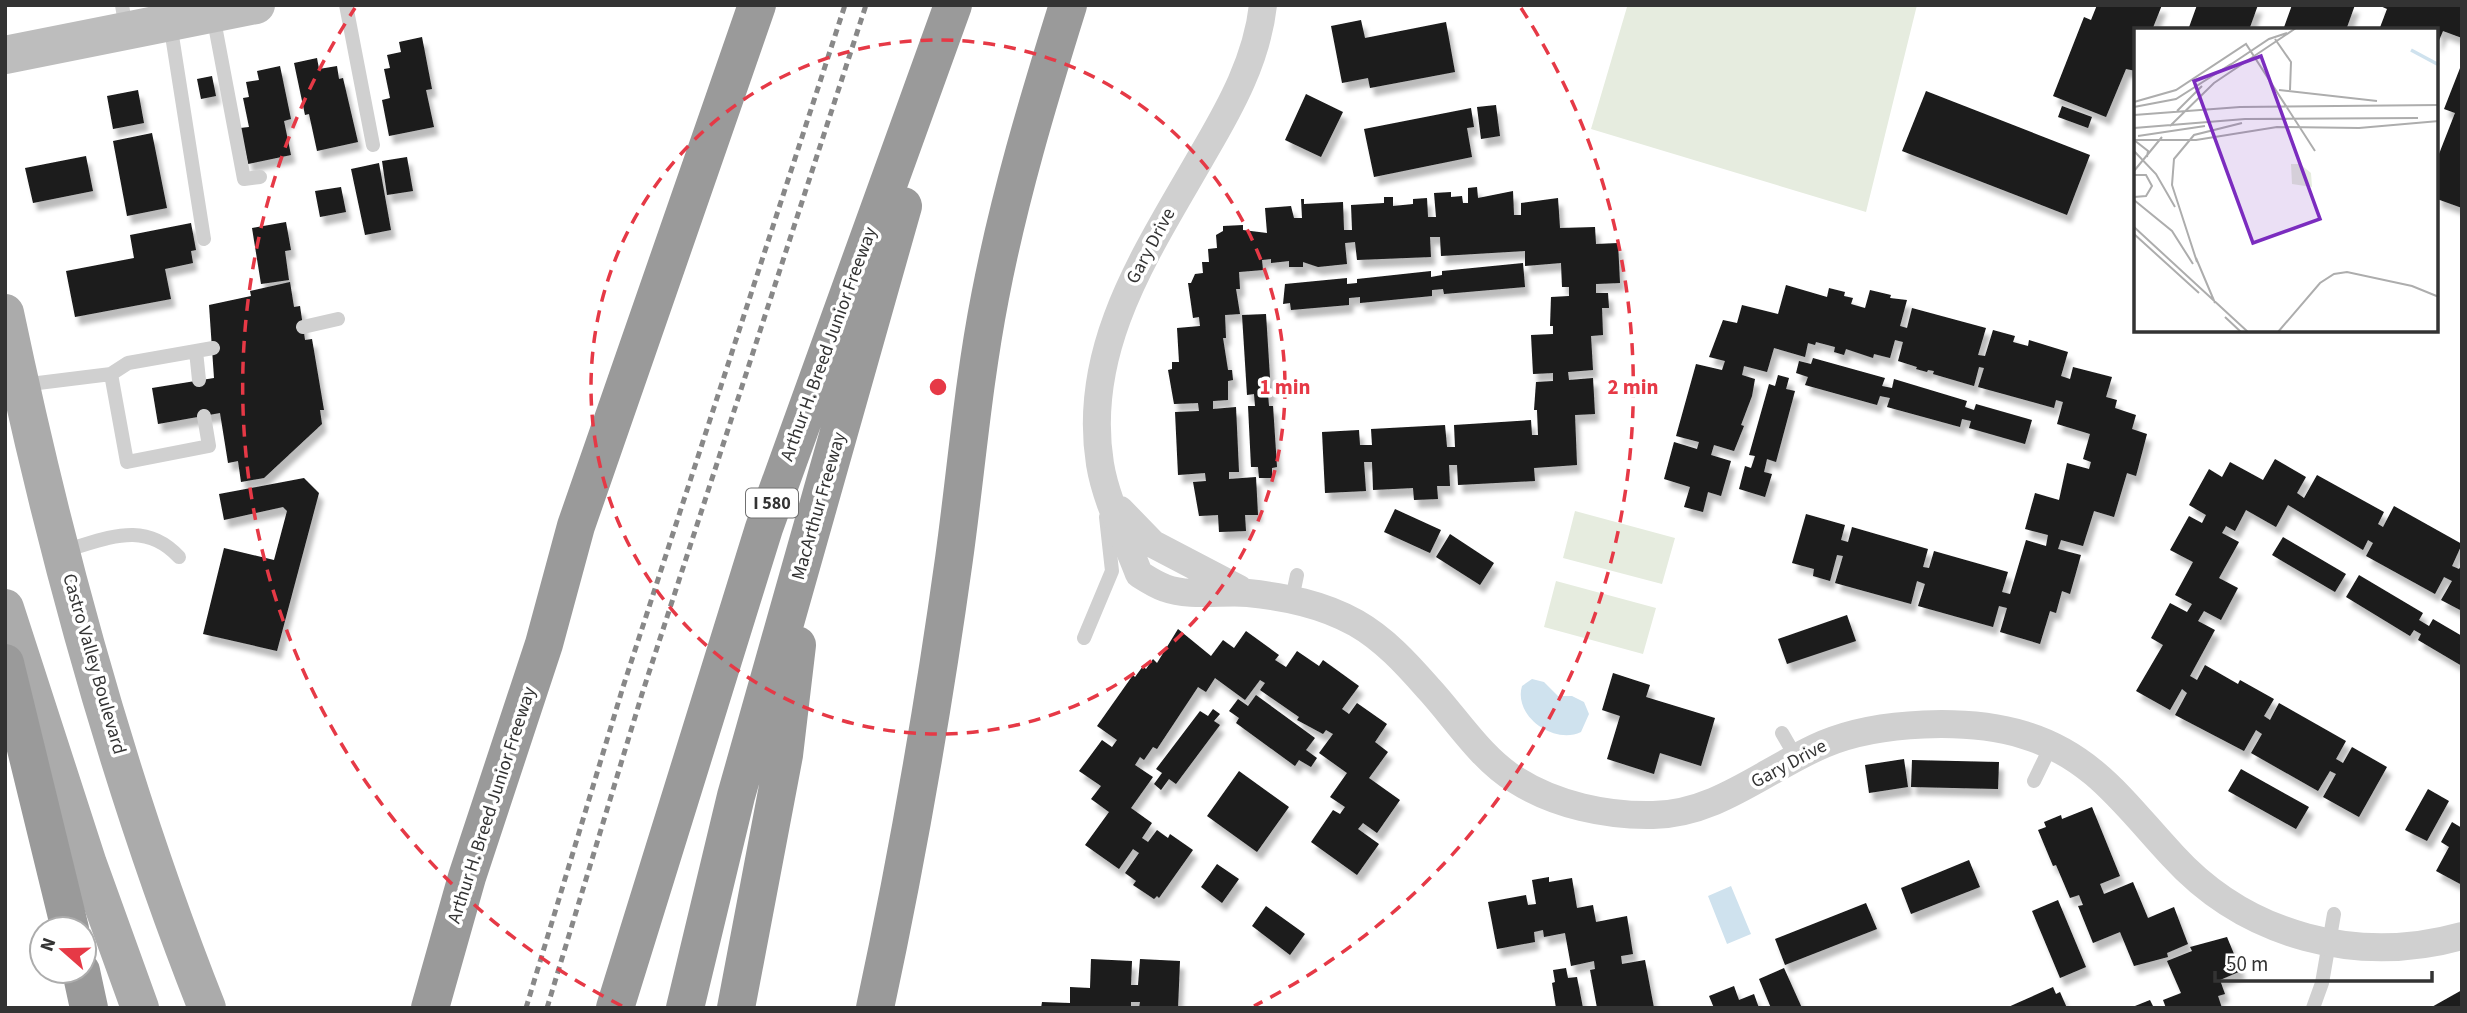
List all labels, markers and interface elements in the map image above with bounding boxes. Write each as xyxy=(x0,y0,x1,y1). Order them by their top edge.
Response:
inset map xyxy=(2134,28,2439,332)
street label: Gary Drive xyxy=(1120,203,1182,289)
street label: Arthur H. Breed Junior Freeway xyxy=(774,223,884,465)
text: 1 min xyxy=(1259,372,1311,402)
text: 2 min xyxy=(1607,372,1659,402)
centre of rings xyxy=(926,375,950,399)
street label: MacArthur Freeway xyxy=(785,429,853,583)
road number: I 580 xyxy=(746,489,798,518)
street label: Castro Valley Boulevard xyxy=(55,570,133,758)
street label: Arthur H. Breed Junior Freeway xyxy=(441,683,543,927)
street label: Gary Drive xyxy=(1746,733,1832,795)
north arrow xyxy=(28,915,98,985)
text: N xyxy=(34,934,63,955)
scale bar xyxy=(2215,940,2432,984)
text: 50 m xyxy=(2226,949,2268,979)

